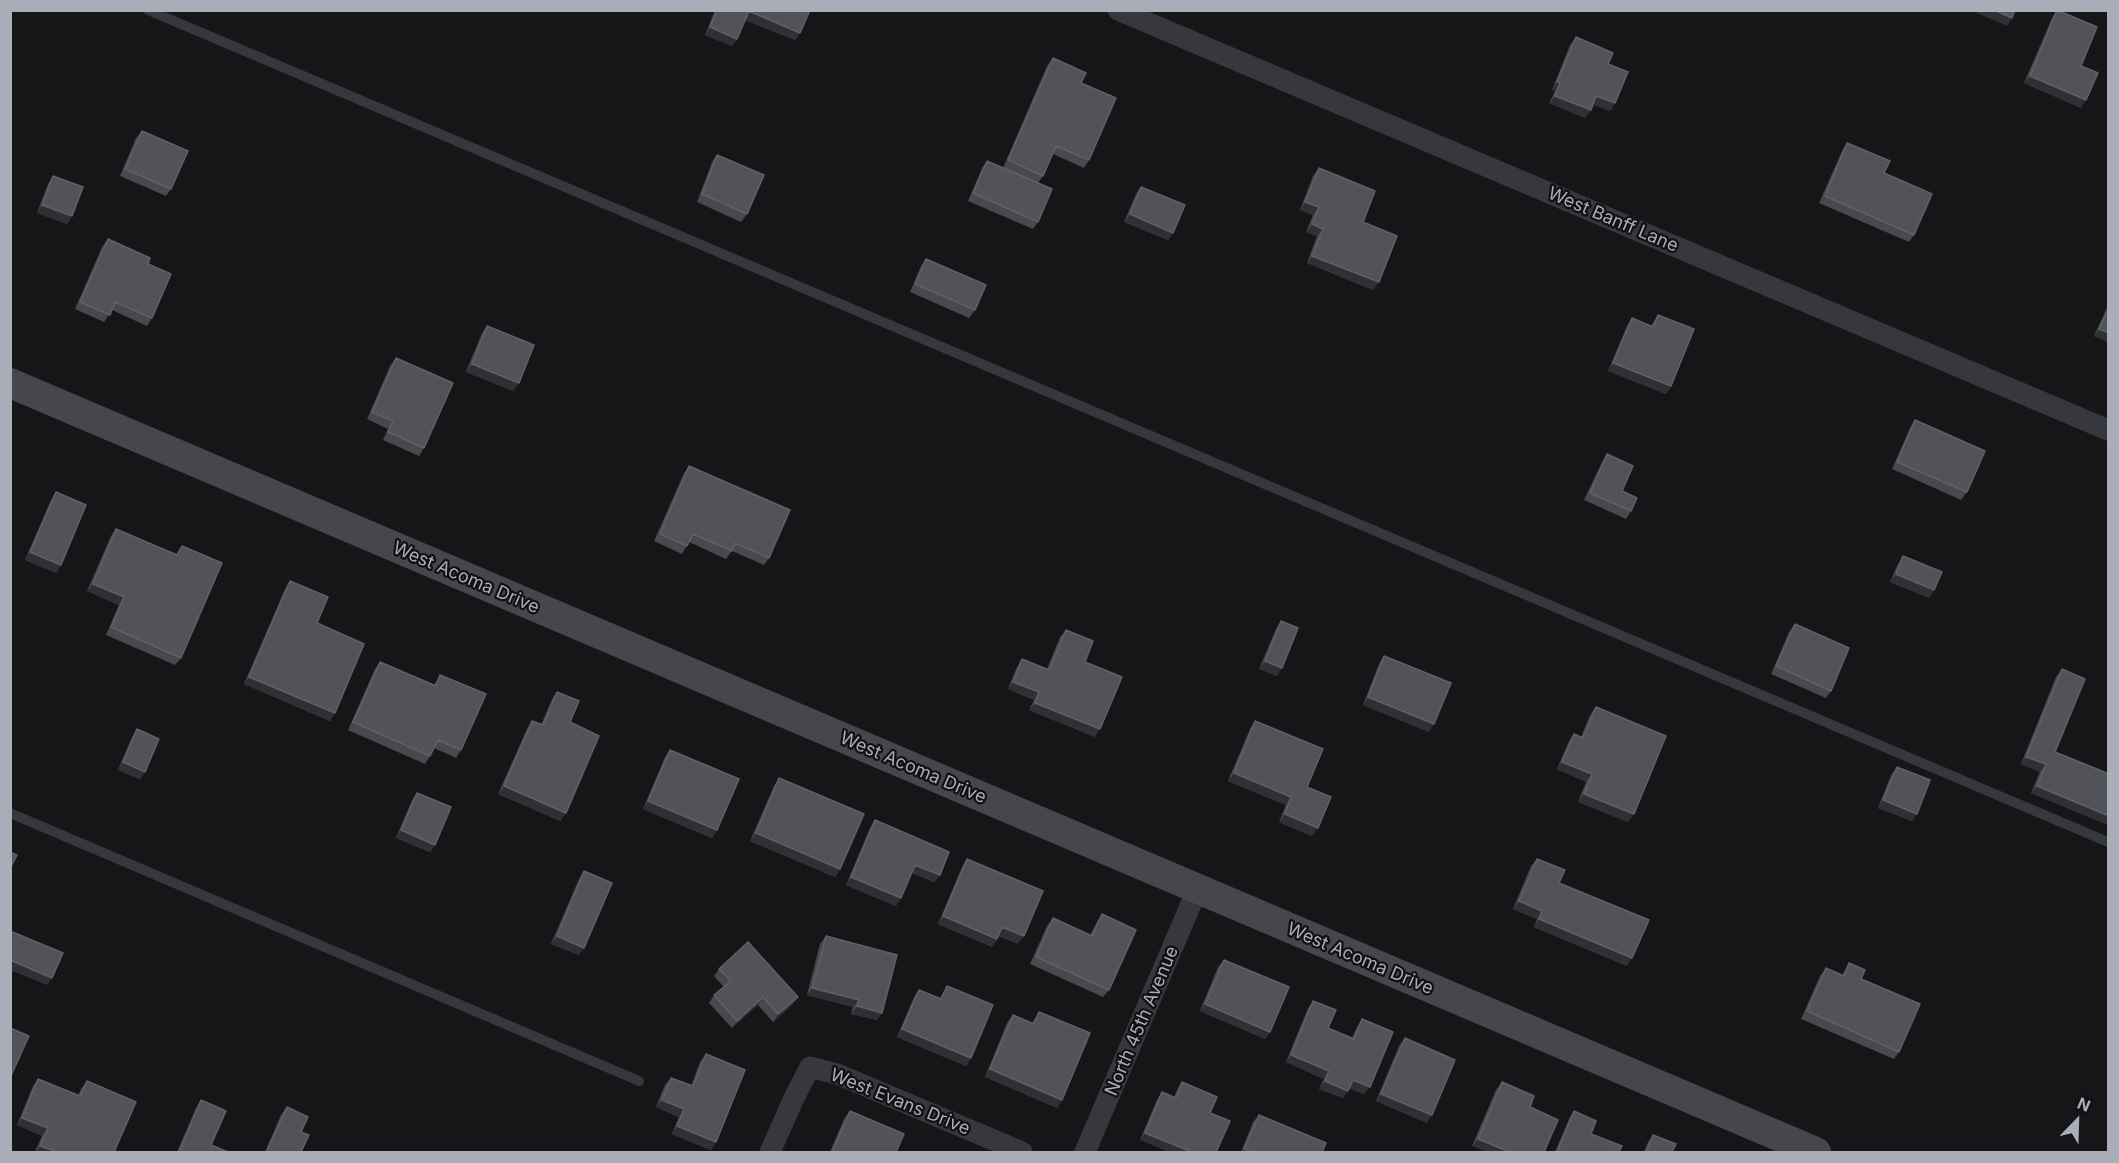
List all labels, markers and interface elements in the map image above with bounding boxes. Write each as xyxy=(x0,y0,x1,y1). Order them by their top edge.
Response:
street label: West Banff Lane xyxy=(1545,183,1681,257)
street label: West Acoma Drive xyxy=(390,537,542,619)
street label: West Acoma Drive xyxy=(837,727,989,809)
street label: West Acoma Drive xyxy=(1284,918,1436,1000)
street label: North 45th Avenue xyxy=(1101,943,1183,1099)
street label: West Evans Drive xyxy=(827,1064,973,1140)
north arrow xyxy=(2047,1091,2107,1151)
text: N xyxy=(2075,1093,2094,1116)

